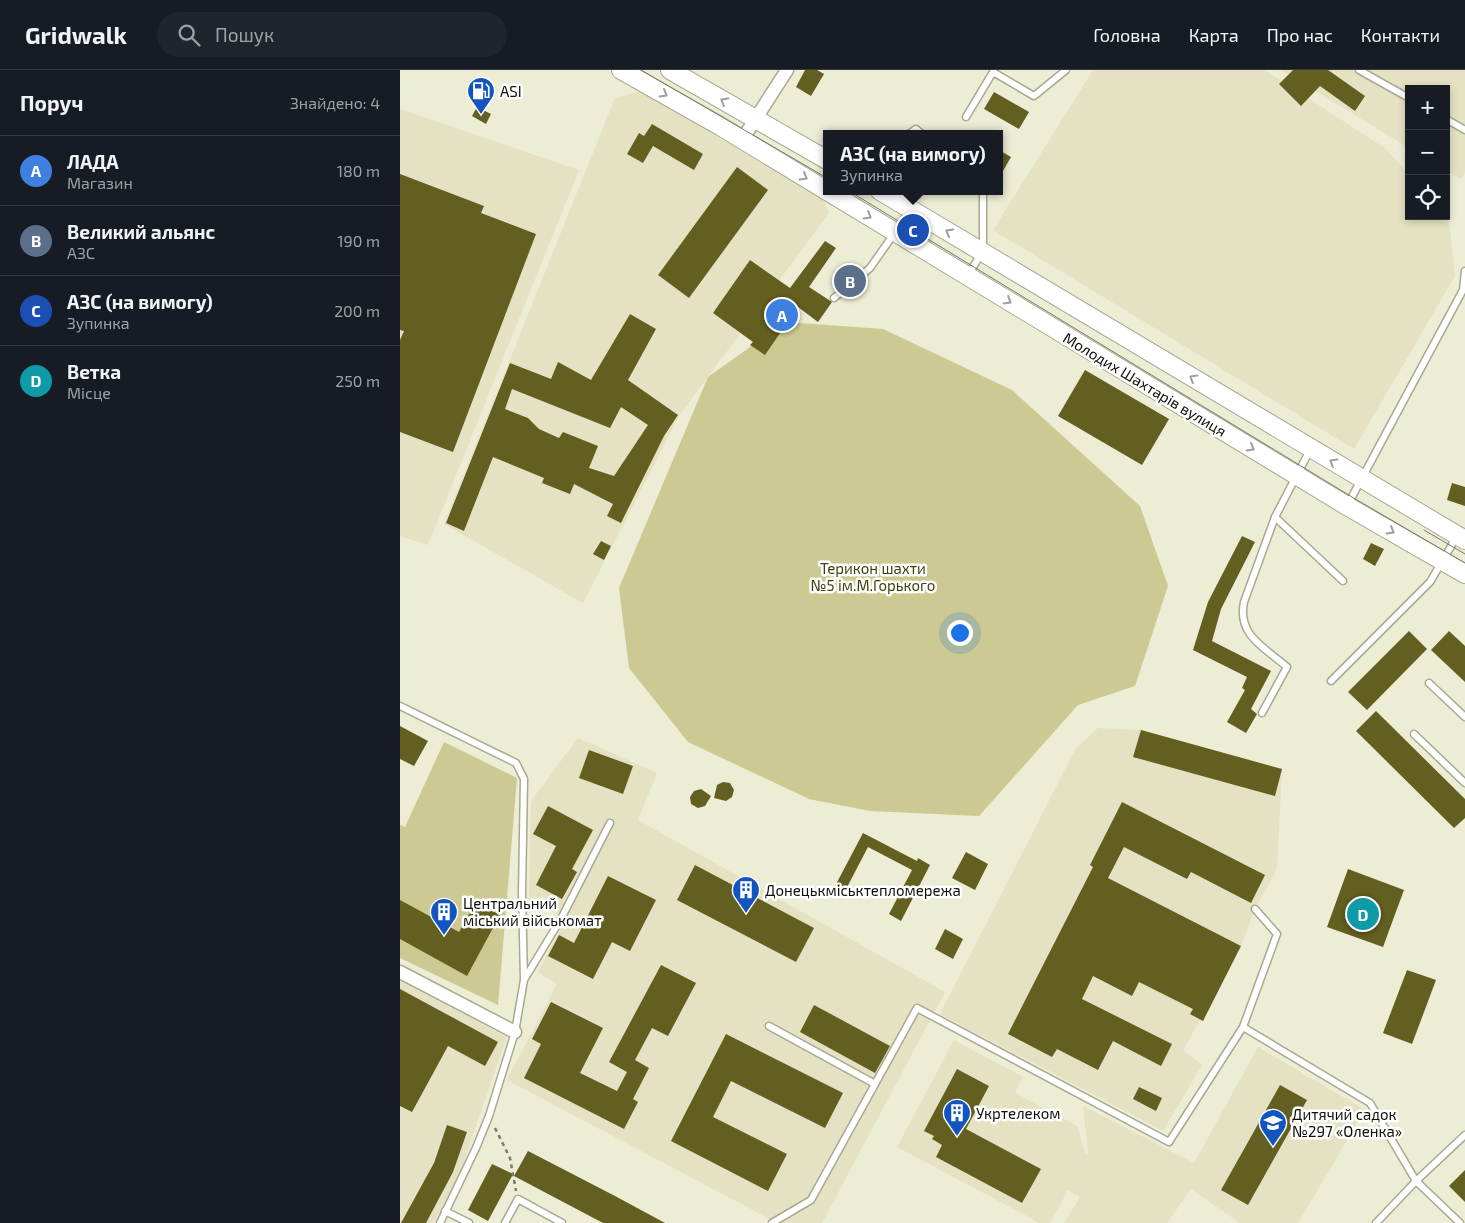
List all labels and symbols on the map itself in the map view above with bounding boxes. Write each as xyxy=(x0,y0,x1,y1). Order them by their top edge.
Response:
fuel station icon: ASI xyxy=(466,76,496,115)
place label: ASI xyxy=(500,82,522,100)
one-way arrow xyxy=(658,88,667,98)
one-way arrow xyxy=(720,97,729,107)
one-way arrow xyxy=(798,171,807,181)
one-way arrow xyxy=(863,210,872,220)
pin: C xyxy=(897,211,929,249)
one-way arrow xyxy=(945,228,954,238)
pin: B xyxy=(834,262,866,300)
one-way arrow xyxy=(1002,294,1011,304)
pin: A xyxy=(766,296,798,334)
street label: Молодих Шахтарів вулиця xyxy=(1060,328,1230,441)
one-way arrow xyxy=(1190,375,1199,385)
one-way arrow xyxy=(1246,442,1255,452)
one-way arrow xyxy=(1329,459,1338,469)
one-way arrow xyxy=(1386,525,1395,535)
park label: Терикон шахти №5 ім.М.Горького xyxy=(811,559,935,594)
your location xyxy=(947,620,973,646)
building icon: Донецькміськтепломережа xyxy=(731,875,761,914)
place label: Донецькміськтепломережа xyxy=(765,881,961,899)
place label: Центральний міський військомат xyxy=(463,894,602,929)
pin: D xyxy=(1347,895,1379,933)
building icon: Центральний міський військомат xyxy=(429,897,459,936)
building icon: Укртелеком xyxy=(942,1098,972,1137)
place label: Укртелеком xyxy=(976,1104,1060,1122)
place label: Дитячий садок №297 «Оленка» xyxy=(1292,1105,1402,1140)
school or university icon: Дитячий садок №297 «Оленка» xyxy=(1258,1108,1288,1147)

